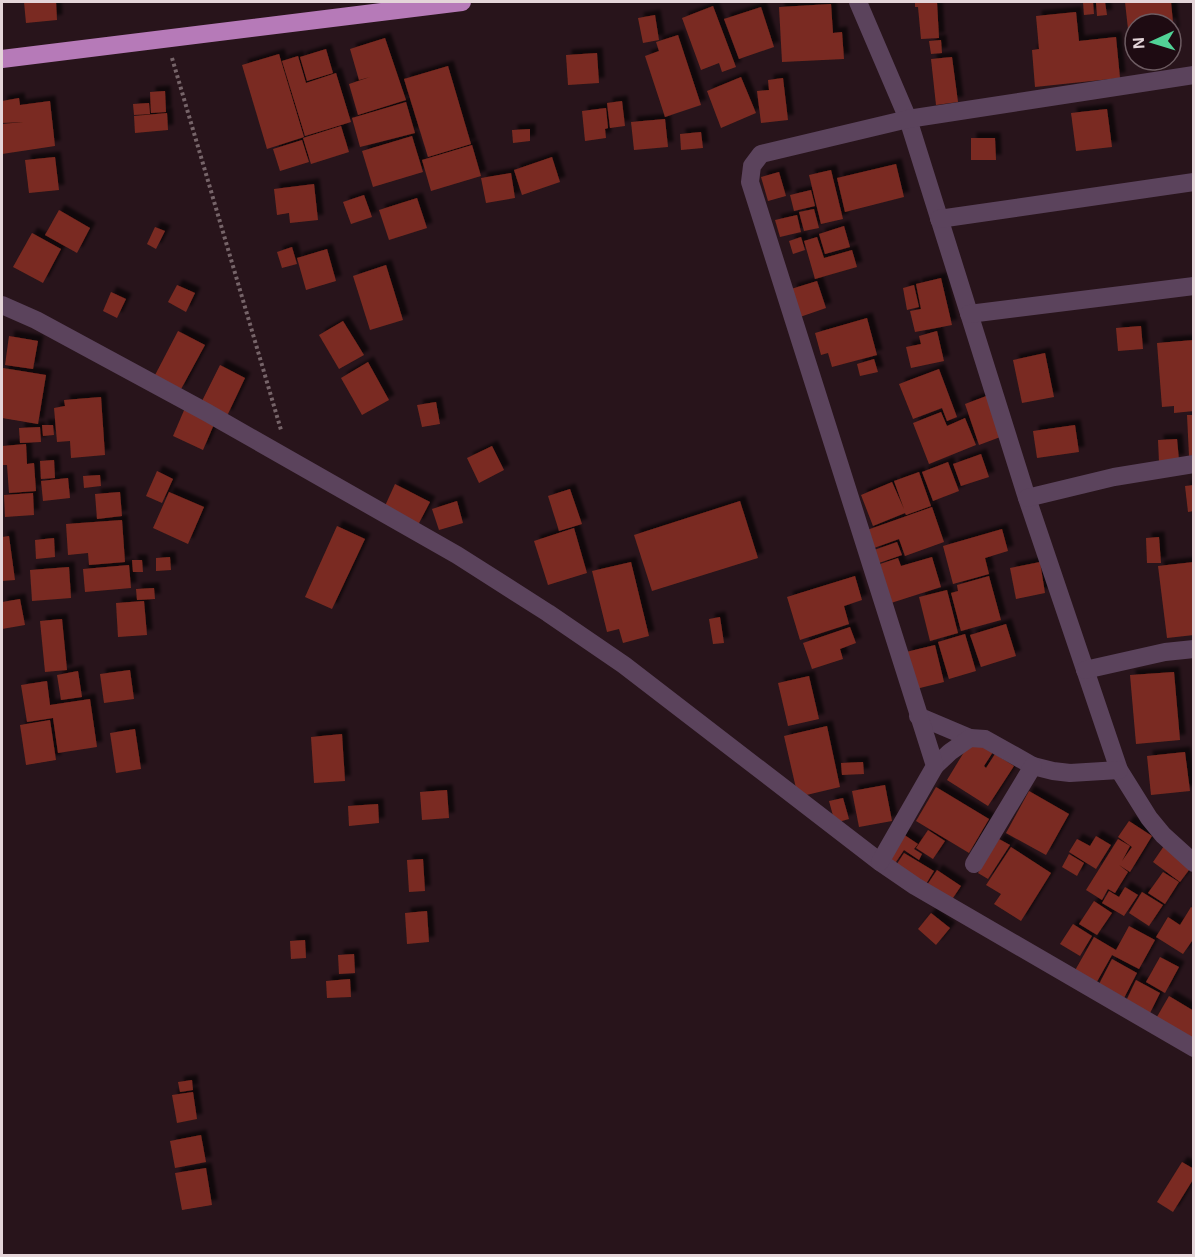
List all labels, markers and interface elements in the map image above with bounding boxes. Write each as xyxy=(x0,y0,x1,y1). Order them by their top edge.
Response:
north arrow xyxy=(1123,12,1183,72)
text: N xyxy=(1130,37,1147,49)

